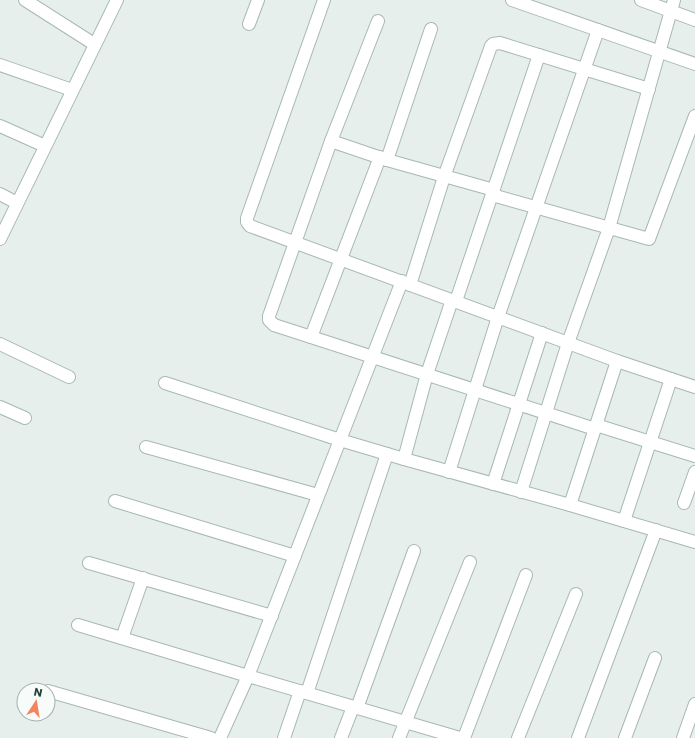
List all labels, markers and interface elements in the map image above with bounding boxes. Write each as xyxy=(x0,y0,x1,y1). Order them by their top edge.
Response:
north arrow xyxy=(16,682,56,722)
text: N xyxy=(32,684,44,701)

